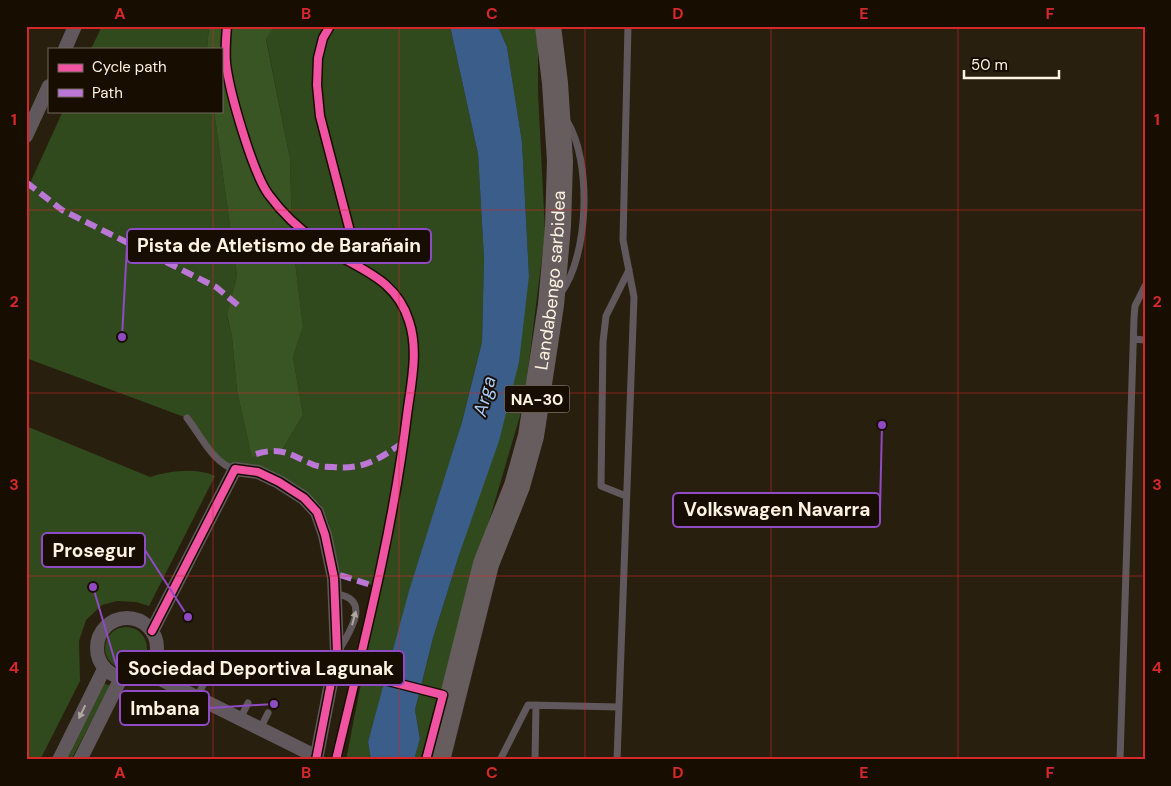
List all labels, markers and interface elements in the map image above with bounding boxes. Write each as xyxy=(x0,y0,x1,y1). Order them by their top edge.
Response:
text: A xyxy=(114,3,126,24)
text: B xyxy=(301,3,311,24)
text: C xyxy=(486,3,498,24)
text: D xyxy=(672,3,684,24)
text: E xyxy=(859,3,869,24)
text: F xyxy=(1046,3,1055,24)
legend xyxy=(48,48,222,112)
scale bar xyxy=(964,48,1058,80)
text: 50 m xyxy=(971,55,1008,75)
text: Cycle path xyxy=(92,57,167,77)
text: Path xyxy=(92,83,123,103)
text: 1 xyxy=(11,109,17,130)
text: 1 xyxy=(1154,109,1160,130)
street label: Landabengo sarbidea xyxy=(529,190,571,372)
callout: Pista de Atletismo de Barañain xyxy=(127,229,431,263)
text: Pista de Atletismo de Barañain xyxy=(137,233,421,258)
text: 2 xyxy=(9,291,19,312)
text: 2 xyxy=(1152,291,1162,312)
water label: Arga xyxy=(467,373,502,420)
road number: NA-30 xyxy=(504,386,570,412)
text: 3 xyxy=(9,474,19,495)
text: 3 xyxy=(1152,474,1162,495)
callout: Volkswagen Navarra xyxy=(673,493,880,527)
text: Volkswagen Navarra xyxy=(684,497,870,522)
callout: Prosegur xyxy=(42,533,145,567)
text: Prosegur xyxy=(53,538,136,563)
one-way arrow xyxy=(350,610,358,625)
callout: Sociedad Deportiva Lagunak xyxy=(117,651,404,685)
text: Sociedad Deportiva Lagunak xyxy=(128,656,394,681)
text: 4 xyxy=(9,657,19,678)
text: 4 xyxy=(1152,657,1162,678)
callout: Imbana xyxy=(120,691,209,725)
text: Imbana xyxy=(130,696,200,721)
one-way arrow xyxy=(78,705,86,719)
text: A xyxy=(114,762,126,783)
text: B xyxy=(301,762,311,783)
text: C xyxy=(486,762,498,783)
text: D xyxy=(672,762,684,783)
text: E xyxy=(859,762,869,783)
text: F xyxy=(1046,762,1055,783)

